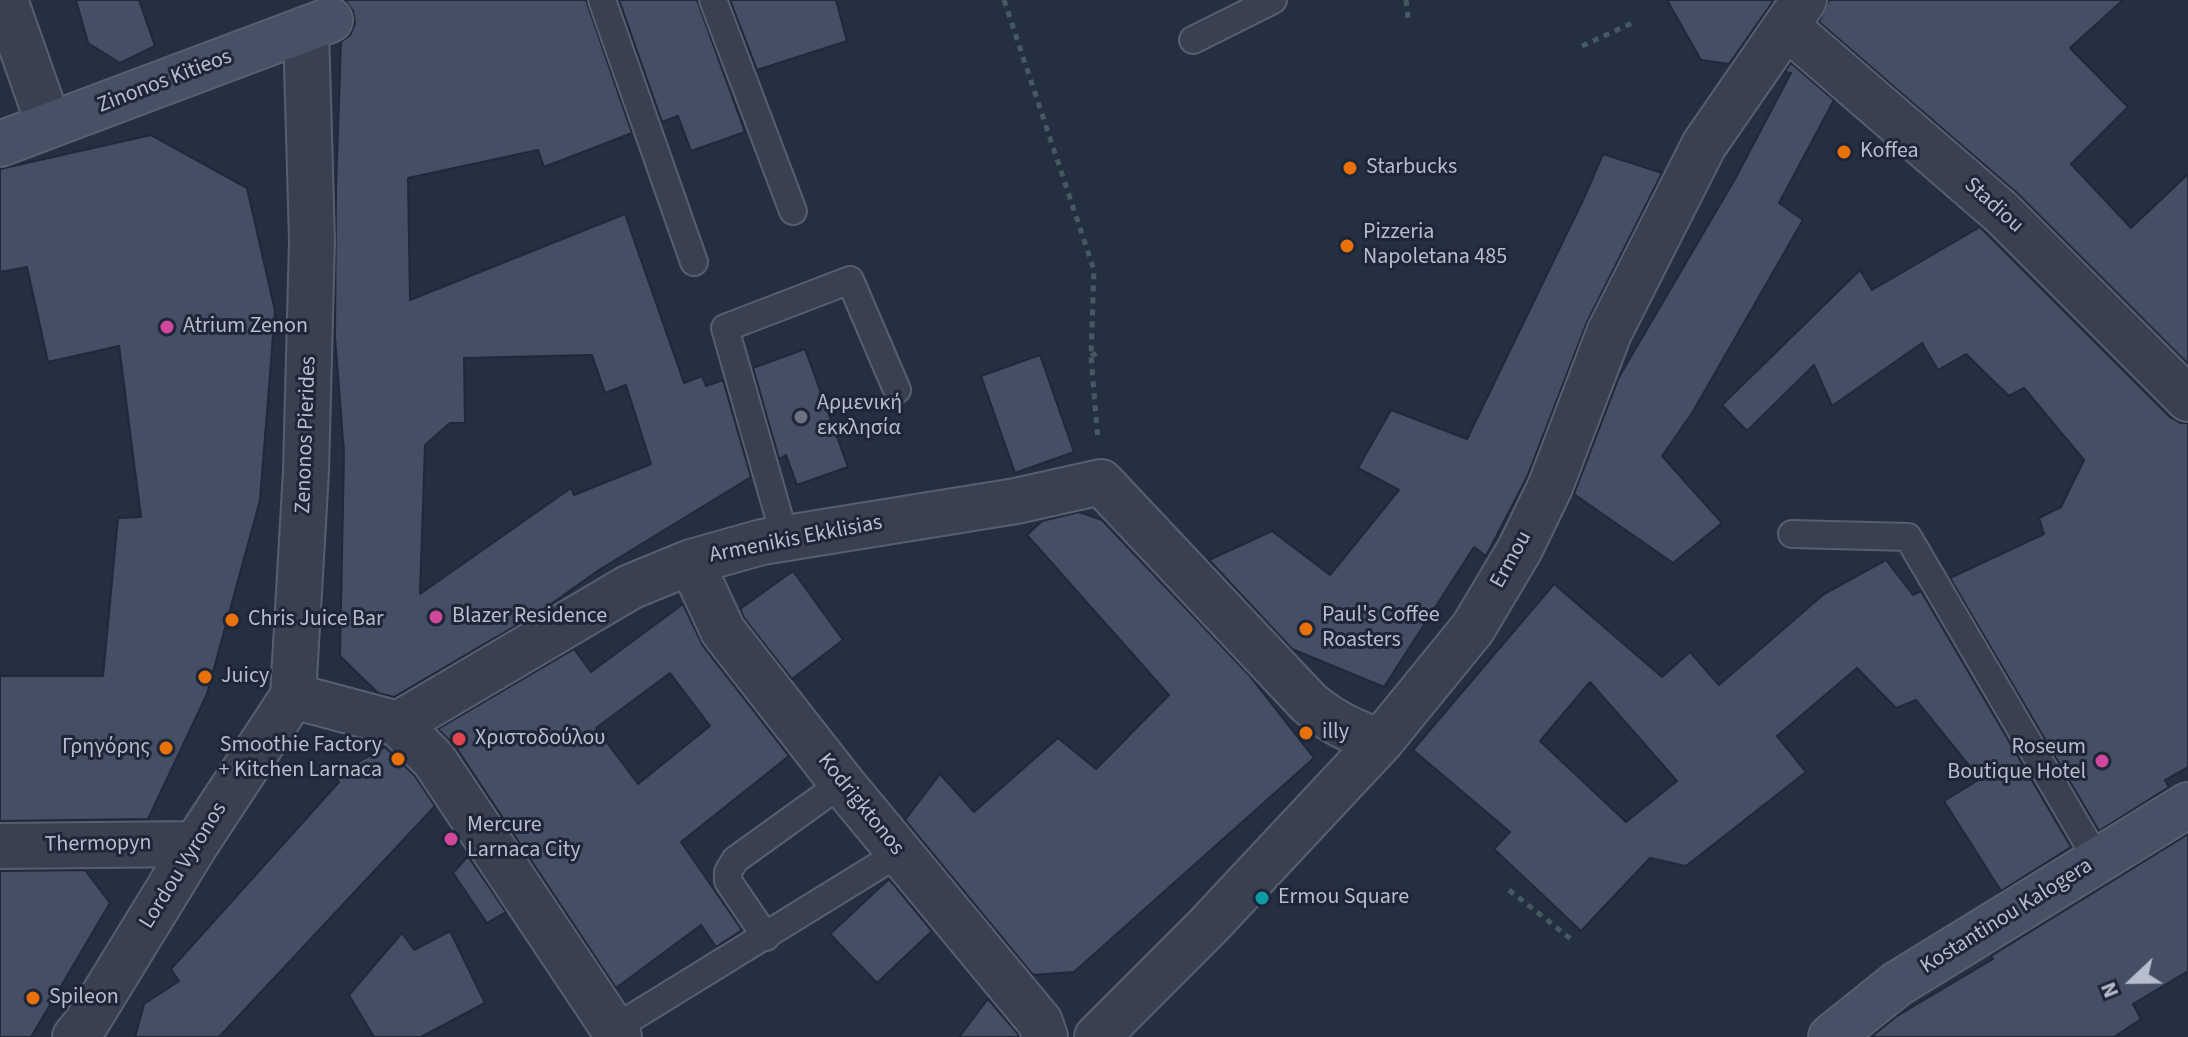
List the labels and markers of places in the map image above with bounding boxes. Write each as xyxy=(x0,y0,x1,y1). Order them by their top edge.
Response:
place label: Koffea xyxy=(1860,139,1919,165)
marker: Koffea xyxy=(1835,143,1853,161)
place label: Starbucks xyxy=(1366,155,1457,181)
marker: Starbucks xyxy=(1341,159,1359,177)
place label: Pizzeria Napoletana 485 xyxy=(1363,220,1507,272)
marker: Pizzeria Napoletana 485 xyxy=(1338,237,1356,255)
place label: Atrium Zenon xyxy=(183,314,308,340)
marker: Atrium Zenon xyxy=(158,318,176,336)
place label: Αρμενική εκκλησία xyxy=(817,391,902,442)
marker: Αρμενική εκκλησία xyxy=(792,408,810,426)
place label: Paul's Coffee Roasters xyxy=(1322,603,1440,654)
place label: Blazer Residence xyxy=(452,604,607,630)
place label: Chris Juice Bar xyxy=(248,607,384,633)
marker: Blazer Residence xyxy=(427,608,445,626)
marker: Chris Juice Bar xyxy=(223,611,241,629)
marker: Paul's Coffee Roasters xyxy=(1297,620,1315,638)
place label: Juicy xyxy=(221,664,269,690)
marker: Juicy xyxy=(196,668,214,686)
place label: illy xyxy=(1322,720,1349,746)
marker: illy xyxy=(1297,724,1315,742)
place label: Χριστοδούλου xyxy=(475,726,606,752)
marker: Χριστοδούλου xyxy=(450,730,468,748)
place label: Smoothie Factory + Kitchen Larnaca xyxy=(219,733,382,784)
place label: Γρηγόρης xyxy=(62,735,150,761)
place label: Roseum Boutique Hotel xyxy=(1947,735,2086,786)
marker: Γρηγόρης xyxy=(157,739,175,757)
marker: Smoothie Factory + Kitchen Larnaca xyxy=(389,750,407,768)
marker: Roseum Boutique Hotel xyxy=(2093,752,2111,770)
place label: Mercure Larnaca City xyxy=(467,813,581,864)
marker: Mercure Larnaca City xyxy=(442,830,460,848)
place label: Ermou Square xyxy=(1278,885,1409,911)
marker: Ermou Square xyxy=(1253,889,1271,907)
place label: Spileon xyxy=(49,985,119,1011)
marker: Spileon xyxy=(24,989,42,1007)

